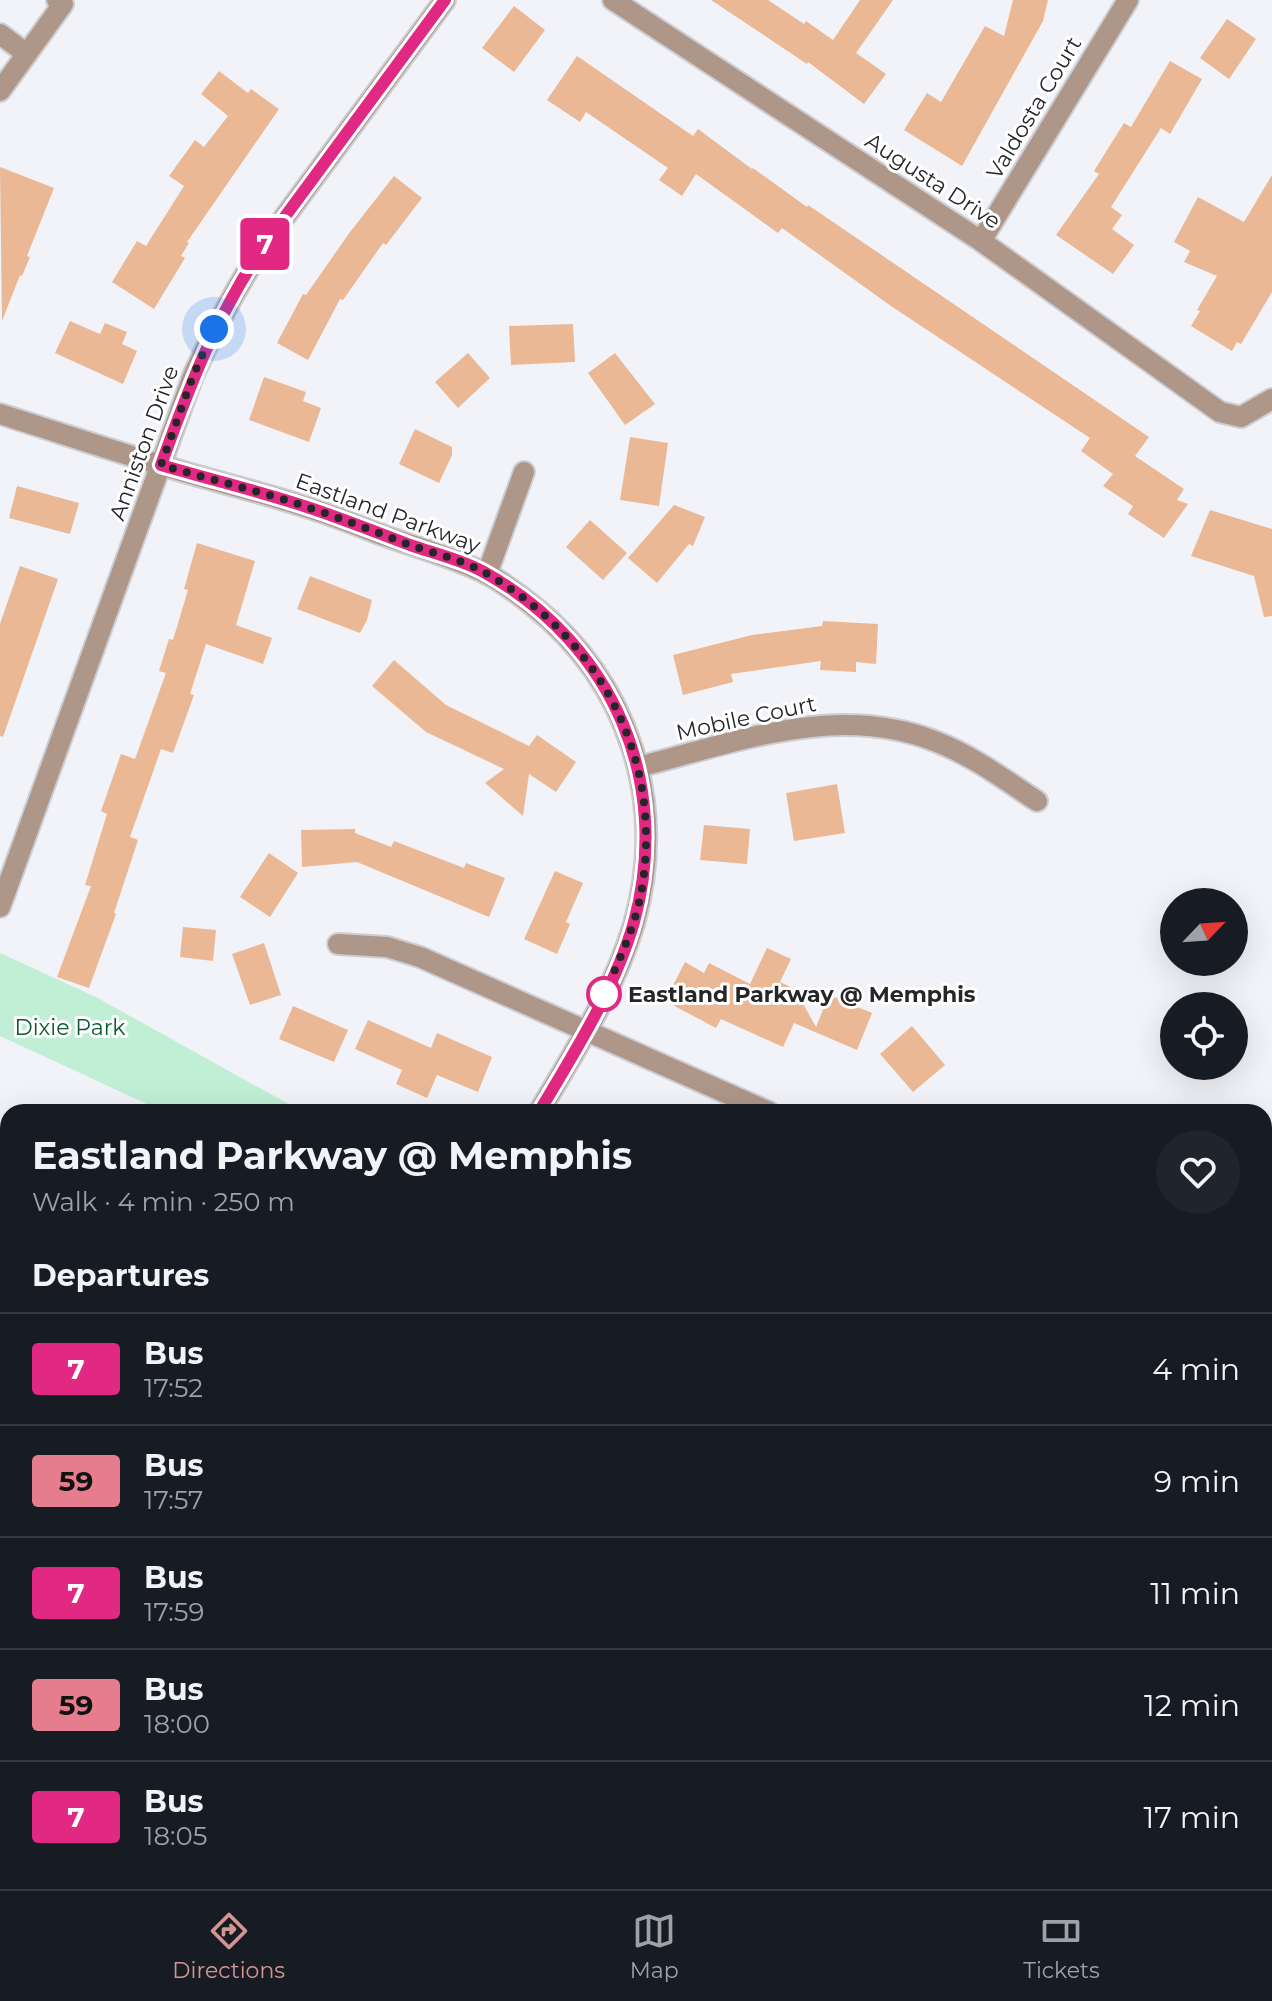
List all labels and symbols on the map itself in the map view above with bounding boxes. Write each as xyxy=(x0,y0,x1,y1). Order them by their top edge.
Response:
street label: Valdosta Court xyxy=(981,32,1087,184)
street label: Augusta Drive xyxy=(860,127,1006,235)
line badge: 7 xyxy=(239,218,291,270)
your location xyxy=(194,309,234,349)
street label: Anniston Drive xyxy=(103,362,185,524)
street label: Eastland Parkway xyxy=(292,467,484,559)
street label: Mobile Court xyxy=(674,690,818,746)
north arrow xyxy=(1160,888,1248,976)
marker: Eastland Parkway @ Memphis xyxy=(587,977,621,1011)
place label: Eastland Parkway @ Memphis xyxy=(628,981,976,1008)
park label: Dixie Park xyxy=(14,1014,126,1041)

